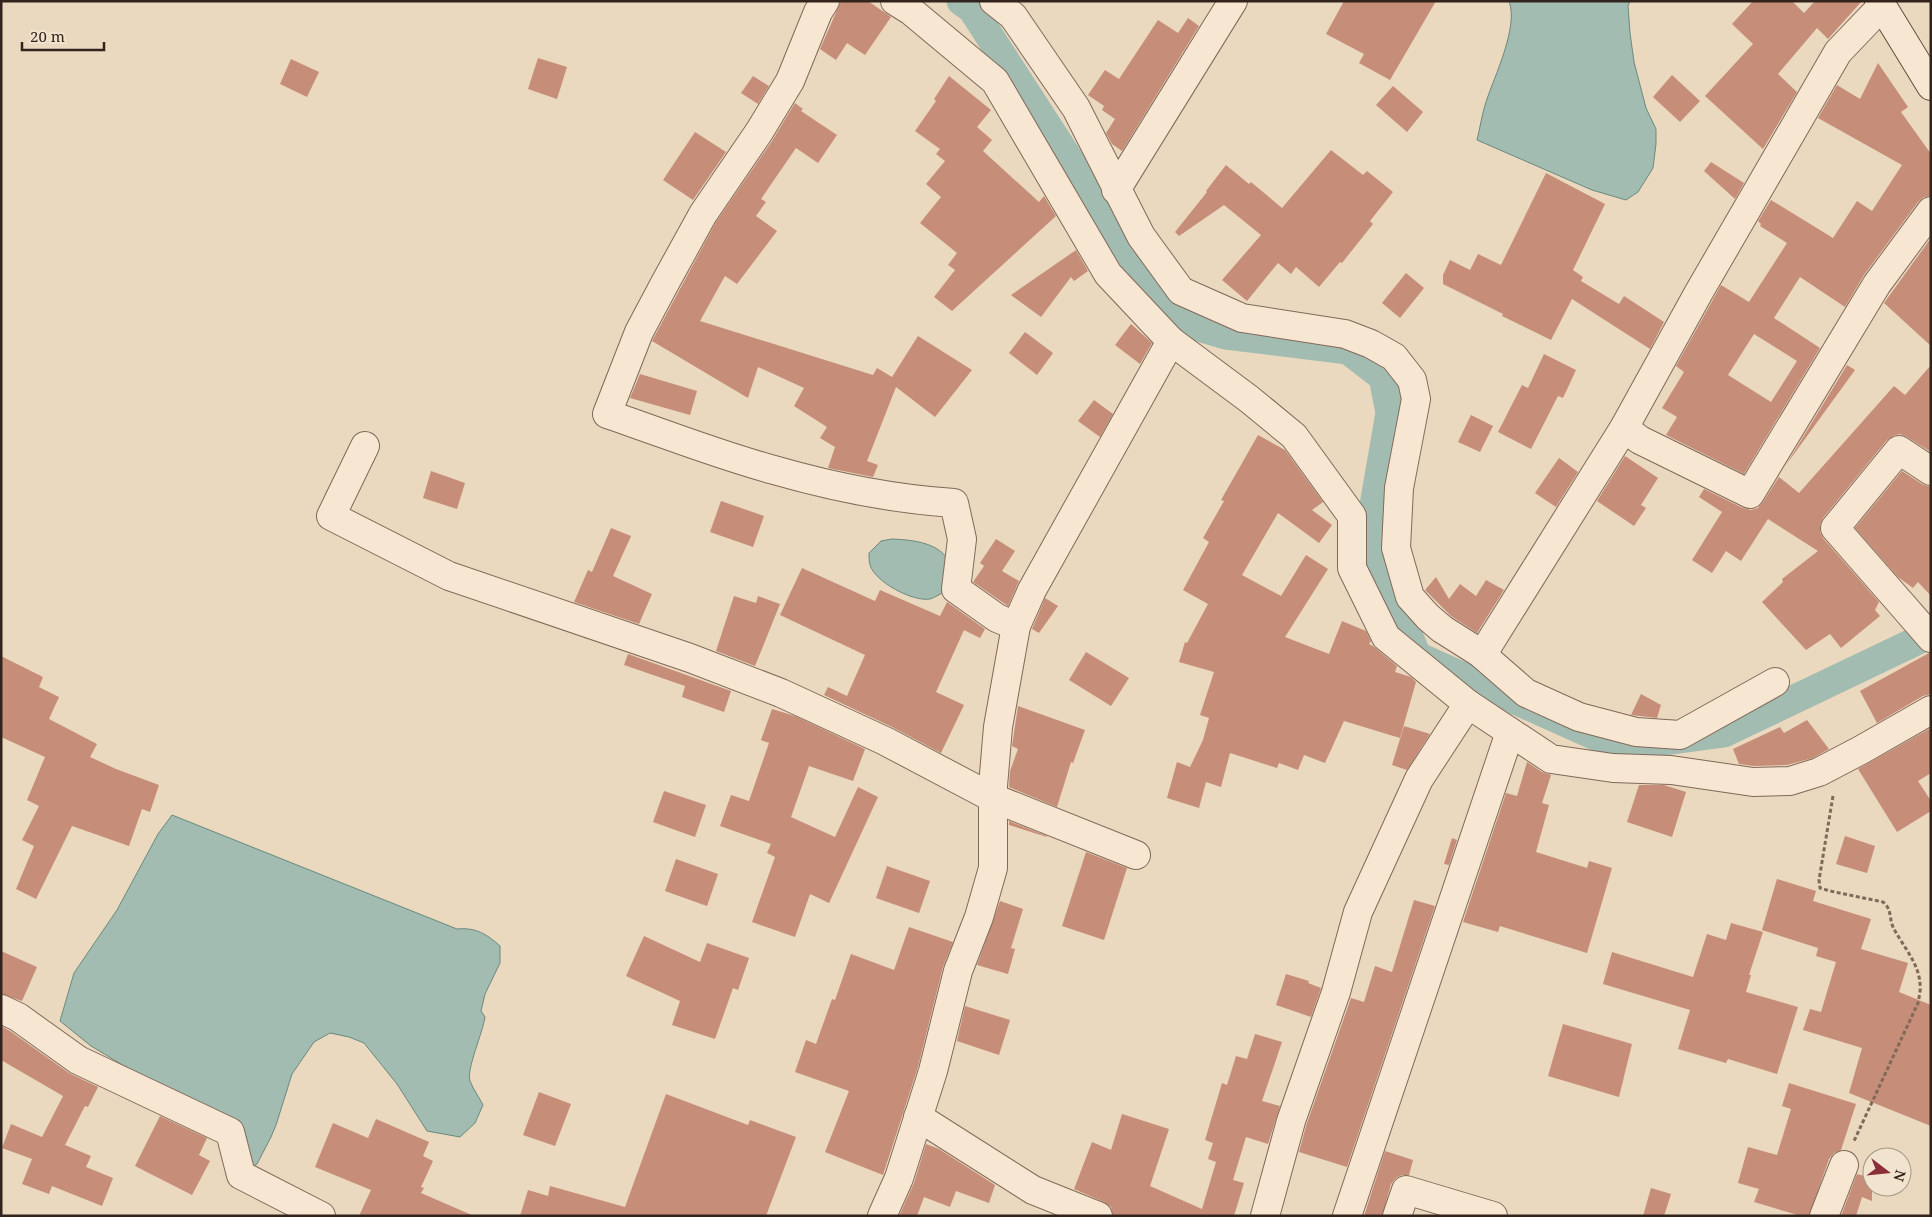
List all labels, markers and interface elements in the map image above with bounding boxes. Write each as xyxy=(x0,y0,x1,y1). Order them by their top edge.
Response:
scale bar xyxy=(22,20,105,52)
text: 20 m xyxy=(30,26,65,46)
north arrow xyxy=(1862,1147,1912,1197)
text: N xyxy=(1889,1168,1911,1184)

